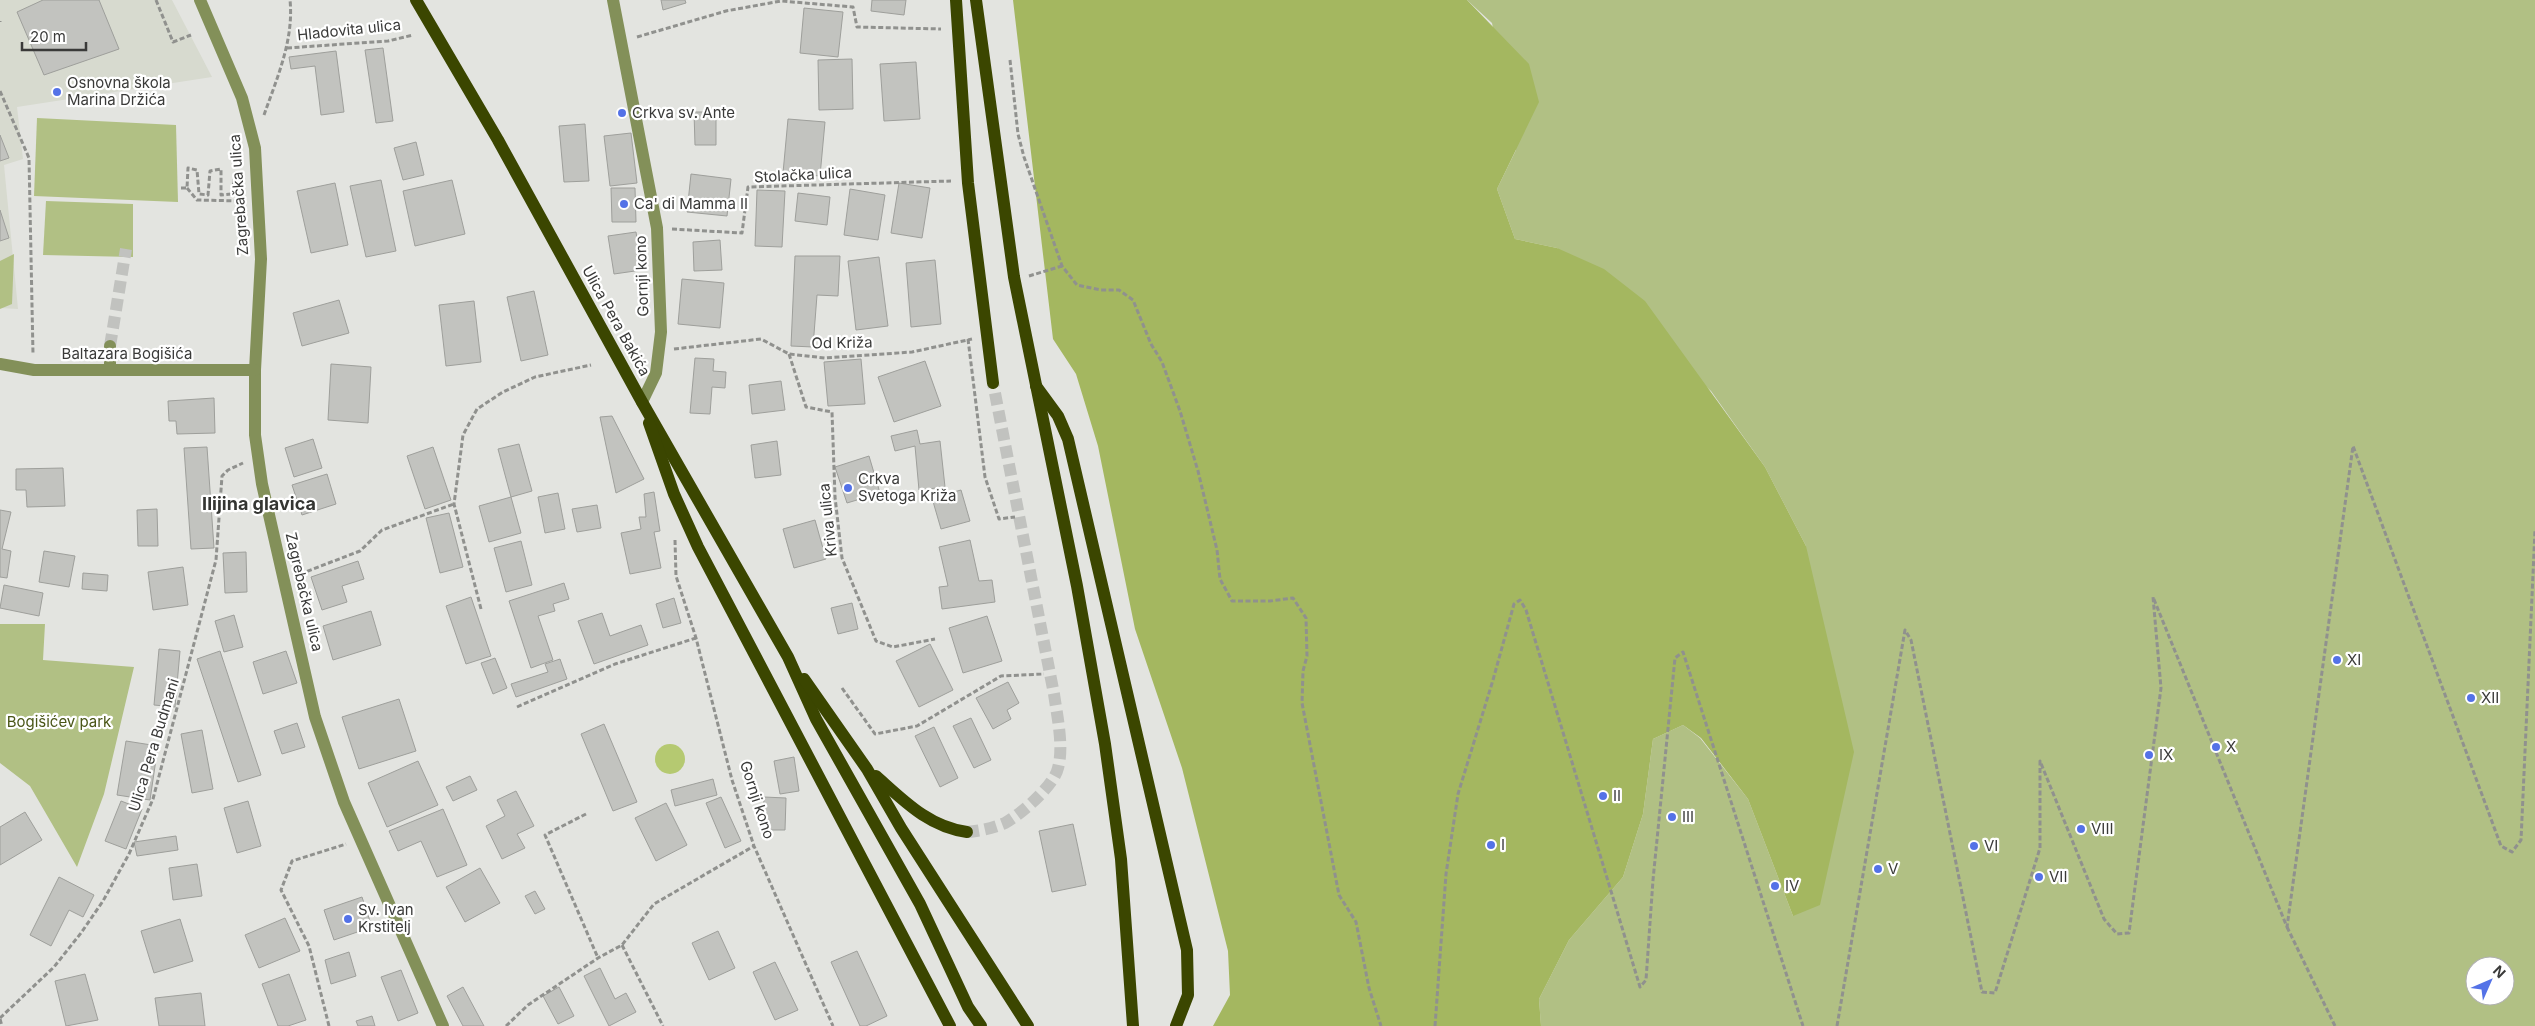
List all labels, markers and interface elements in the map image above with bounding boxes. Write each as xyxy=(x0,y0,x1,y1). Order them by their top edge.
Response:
street label: Hladovita ulica xyxy=(296,15,402,44)
scale bar xyxy=(22,20,86,52)
text: 20 m xyxy=(30,27,66,46)
place label: Osnovna škola Marina Držića xyxy=(67,73,171,109)
marker: Osnovna škola Marina Držića xyxy=(51,86,63,98)
place label: Crkva sv. Ante xyxy=(632,103,735,122)
marker: Crkva sv. Ante xyxy=(616,107,628,119)
street label: Zagrebačka ulica xyxy=(225,134,252,256)
street label: Stolačka ulica xyxy=(753,162,852,187)
place label: Ca' di Mamma II xyxy=(634,194,748,213)
marker: Ca' di Mamma II xyxy=(618,198,630,210)
street label: Gornji kono xyxy=(631,235,652,317)
street label: Ulica Pera Bakića xyxy=(578,262,655,379)
street label: Od Križa xyxy=(811,332,873,353)
street label: Baltazara Bogišića xyxy=(62,344,192,363)
place label: Crkva Svetoga Križa xyxy=(858,469,956,505)
street label: Kriva ulica xyxy=(814,482,841,558)
marker: Crkva Svetoga Križa xyxy=(842,482,854,494)
district label: Ilijina glavica xyxy=(202,493,316,514)
street label: Zagrebačka ulica xyxy=(282,530,327,653)
place label: XI xyxy=(2347,650,2361,669)
marker: XI xyxy=(2331,654,2343,666)
street label: Ulica Pera Budmani xyxy=(124,676,183,814)
place label: XII xyxy=(2481,688,2499,707)
marker: XII xyxy=(2465,692,2477,704)
park label: Bogišićev park xyxy=(7,712,112,731)
place label: X xyxy=(2226,737,2236,756)
marker: X xyxy=(2210,741,2222,753)
place label: IX xyxy=(2159,745,2173,764)
marker: IX xyxy=(2143,749,2155,761)
street label: Gornji kono xyxy=(736,758,779,841)
place label: II xyxy=(1613,786,1621,805)
marker: II xyxy=(1597,790,1609,802)
place label: III xyxy=(1682,807,1694,826)
marker: III xyxy=(1666,811,1678,823)
place label: VIII xyxy=(2091,819,2113,838)
marker: VIII xyxy=(2075,823,2087,835)
place label: I xyxy=(1501,835,1505,854)
place label: VI xyxy=(1984,836,1998,855)
marker: I xyxy=(1485,839,1497,851)
marker: VI xyxy=(1968,840,1980,852)
place label: V xyxy=(1888,859,1898,878)
marker: V xyxy=(1872,863,1884,875)
place label: VII xyxy=(2049,867,2067,886)
marker: VII xyxy=(2033,871,2045,883)
place label: IV xyxy=(1785,876,1799,895)
marker: IV xyxy=(1769,880,1781,892)
place label: Sv. Ivan Krstitelj xyxy=(358,900,414,936)
marker: Sv. Ivan Krstitelj xyxy=(342,913,354,925)
north arrow xyxy=(2465,956,2515,1006)
text: N xyxy=(2490,962,2509,981)

